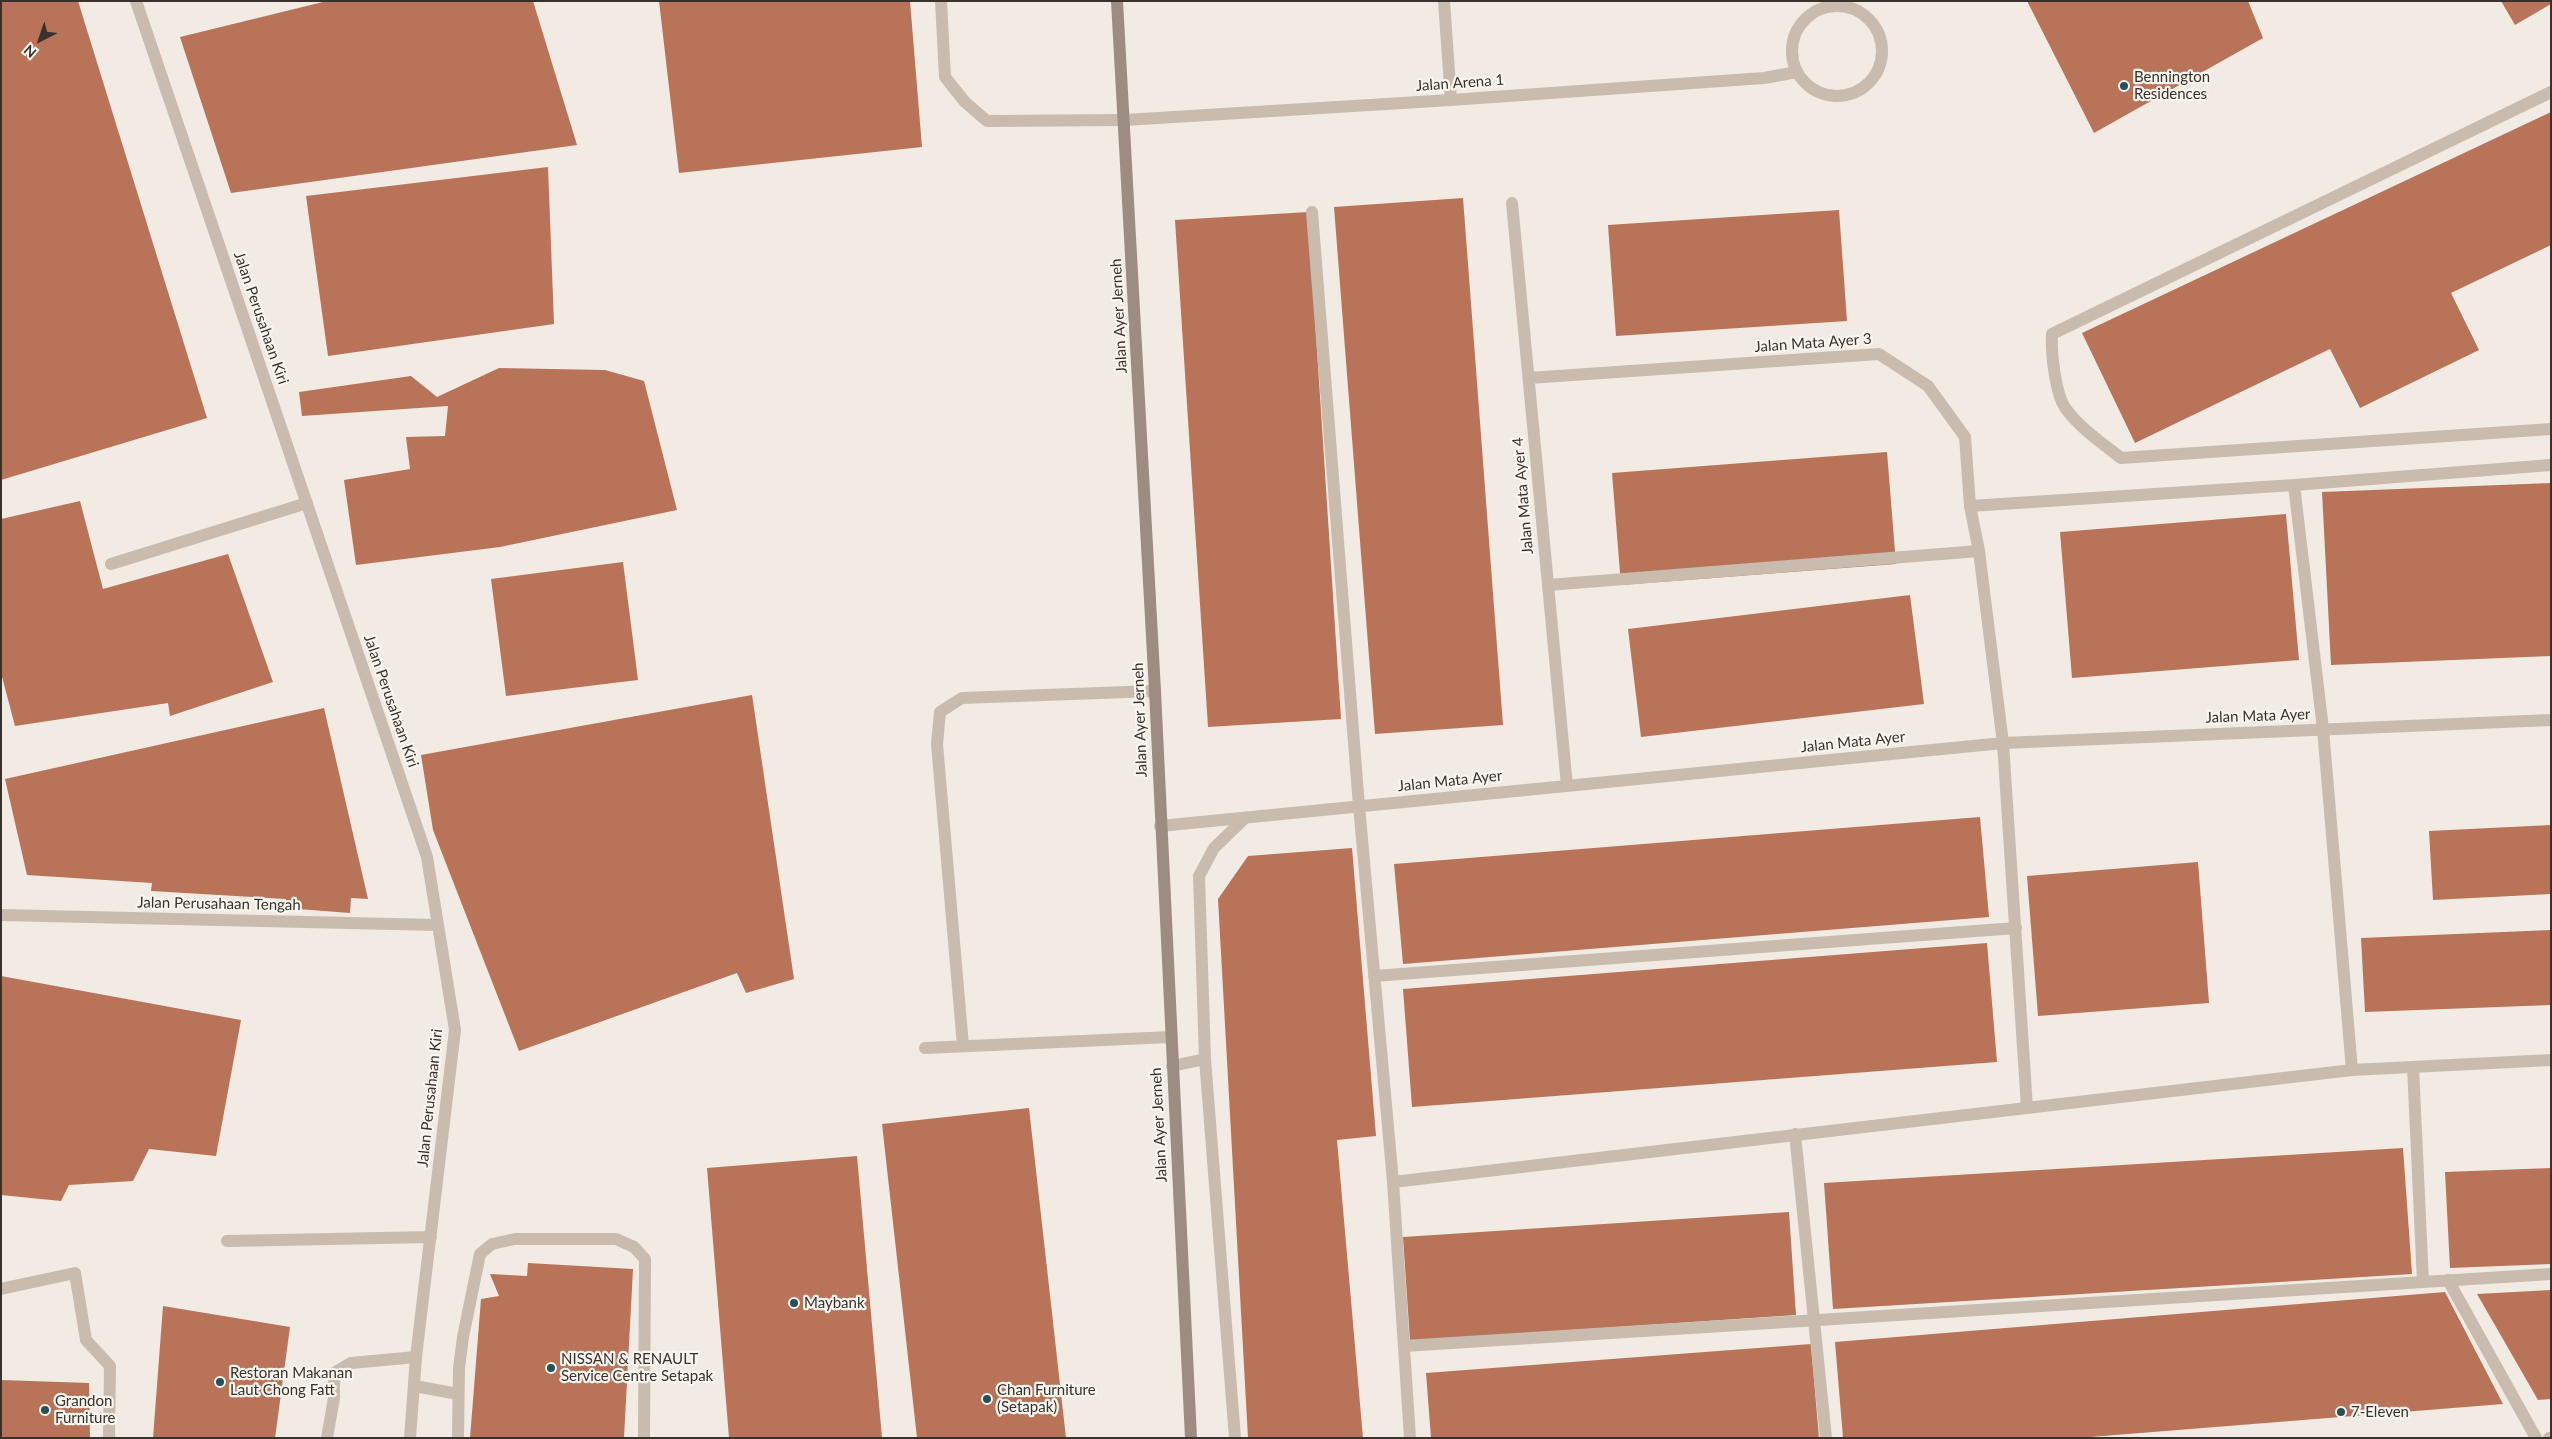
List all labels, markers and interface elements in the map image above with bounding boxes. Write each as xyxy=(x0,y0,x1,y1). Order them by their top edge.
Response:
north arrow xyxy=(15,15,65,65)
text: N xyxy=(20,42,39,62)
place label: Bennington Residences xyxy=(2134,68,2210,103)
street label: Jalan Arena 1 xyxy=(1415,71,1505,95)
marker: Bennington Residences xyxy=(2118,80,2130,92)
street label: Jalan Perusahaan Kiri xyxy=(230,249,292,387)
street label: Jalan Ayer Jerneh xyxy=(1107,258,1131,374)
street label: Jalan Mata Ayer 3 xyxy=(1754,330,1872,356)
street label: Jalan Mata Ayer 4 xyxy=(1509,437,1537,555)
street label: Jalan Perusahaan Kiri xyxy=(360,632,422,770)
street label: Jalan Ayer Jerneh xyxy=(1129,662,1151,778)
street label: Jalan Mata Ayer xyxy=(2205,705,2311,727)
street label: Jalan Mata Ayer xyxy=(1800,728,1906,756)
street label: Jalan Mata Ayer xyxy=(1397,767,1503,795)
street label: Jalan Perusahaan Tengah xyxy=(137,894,301,914)
street label: Jalan Perusahaan Kiri xyxy=(414,1028,446,1168)
street label: Jalan Ayer Jerneh xyxy=(1147,1067,1171,1183)
place label: Maybank xyxy=(804,1294,865,1312)
marker: Maybank xyxy=(788,1297,800,1309)
place label: NISSAN & RENAULT Service Centre Setapak xyxy=(561,1350,713,1385)
marker: NISSAN & RENAULT Service Centre Setapak xyxy=(545,1362,557,1374)
place label: Restoran Makanan Laut Chong Fatt xyxy=(230,1364,353,1399)
marker: Restoran Makanan Laut Chong Fatt xyxy=(214,1376,226,1388)
place label: Chan Furniture (Setapak) xyxy=(997,1381,1096,1416)
place label: Grandon Furniture xyxy=(55,1392,116,1427)
marker: Chan Furniture (Setapak) xyxy=(981,1393,993,1405)
place label: 7-Eleven xyxy=(2351,1403,2409,1421)
marker: Grandon Furniture xyxy=(39,1404,51,1416)
marker: 7-Eleven xyxy=(2335,1406,2347,1418)

